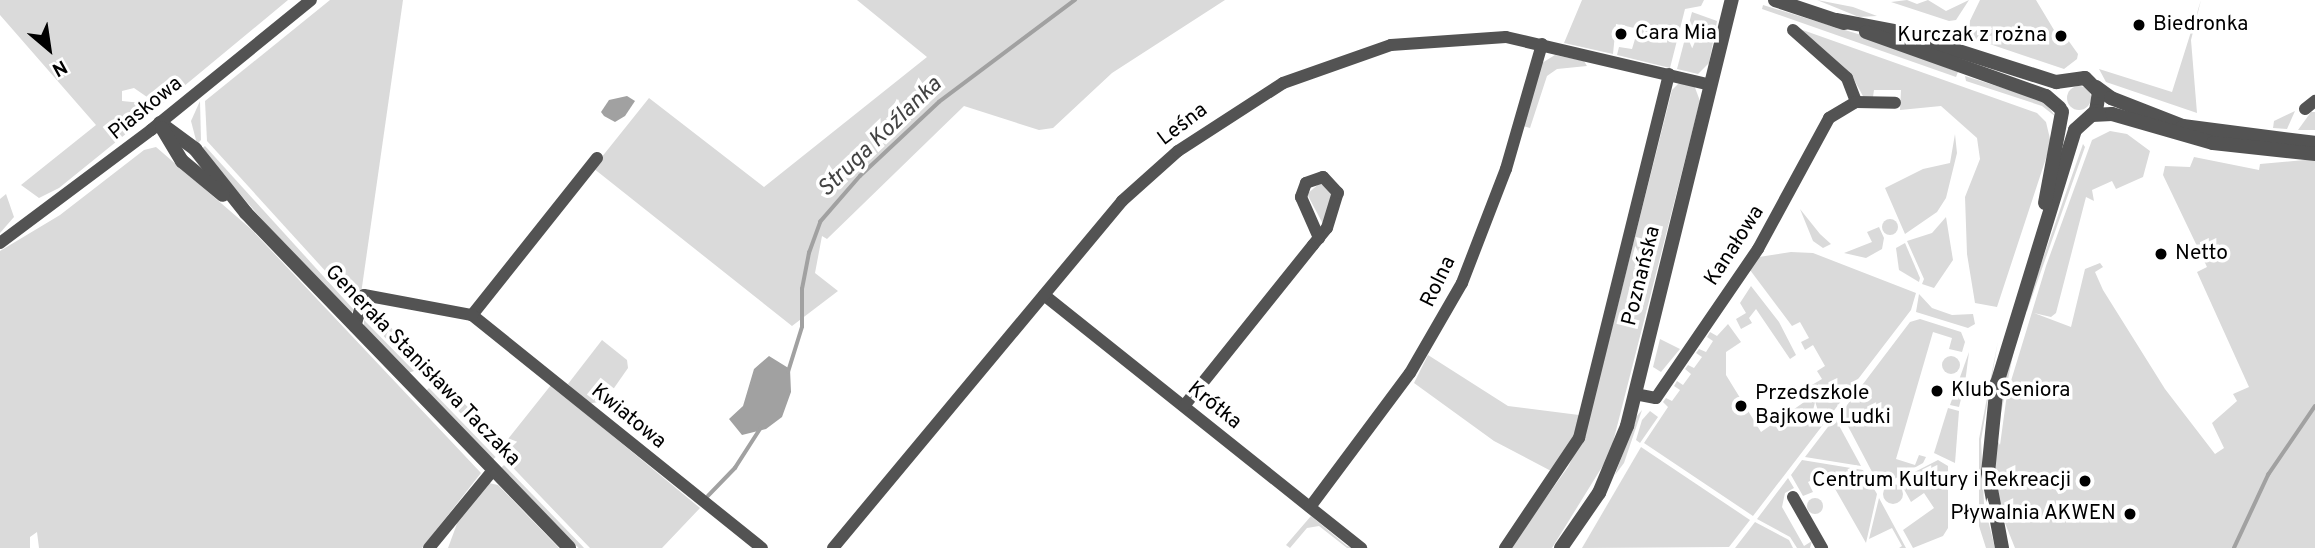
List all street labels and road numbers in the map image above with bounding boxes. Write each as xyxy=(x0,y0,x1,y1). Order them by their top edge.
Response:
street label: Piaskowa xyxy=(104,72,188,146)
street label: Leśna xyxy=(1153,98,1213,152)
street label: Kanałowa xyxy=(1700,201,1770,291)
street label: Poznańska xyxy=(1617,223,1667,329)
street label: Rolna xyxy=(1416,252,1462,312)
street label: Generała Stanisława Taczaka xyxy=(319,260,525,472)
street label: Krótka xyxy=(1182,377,1246,435)
street label: Kwiatowa xyxy=(585,379,671,455)

